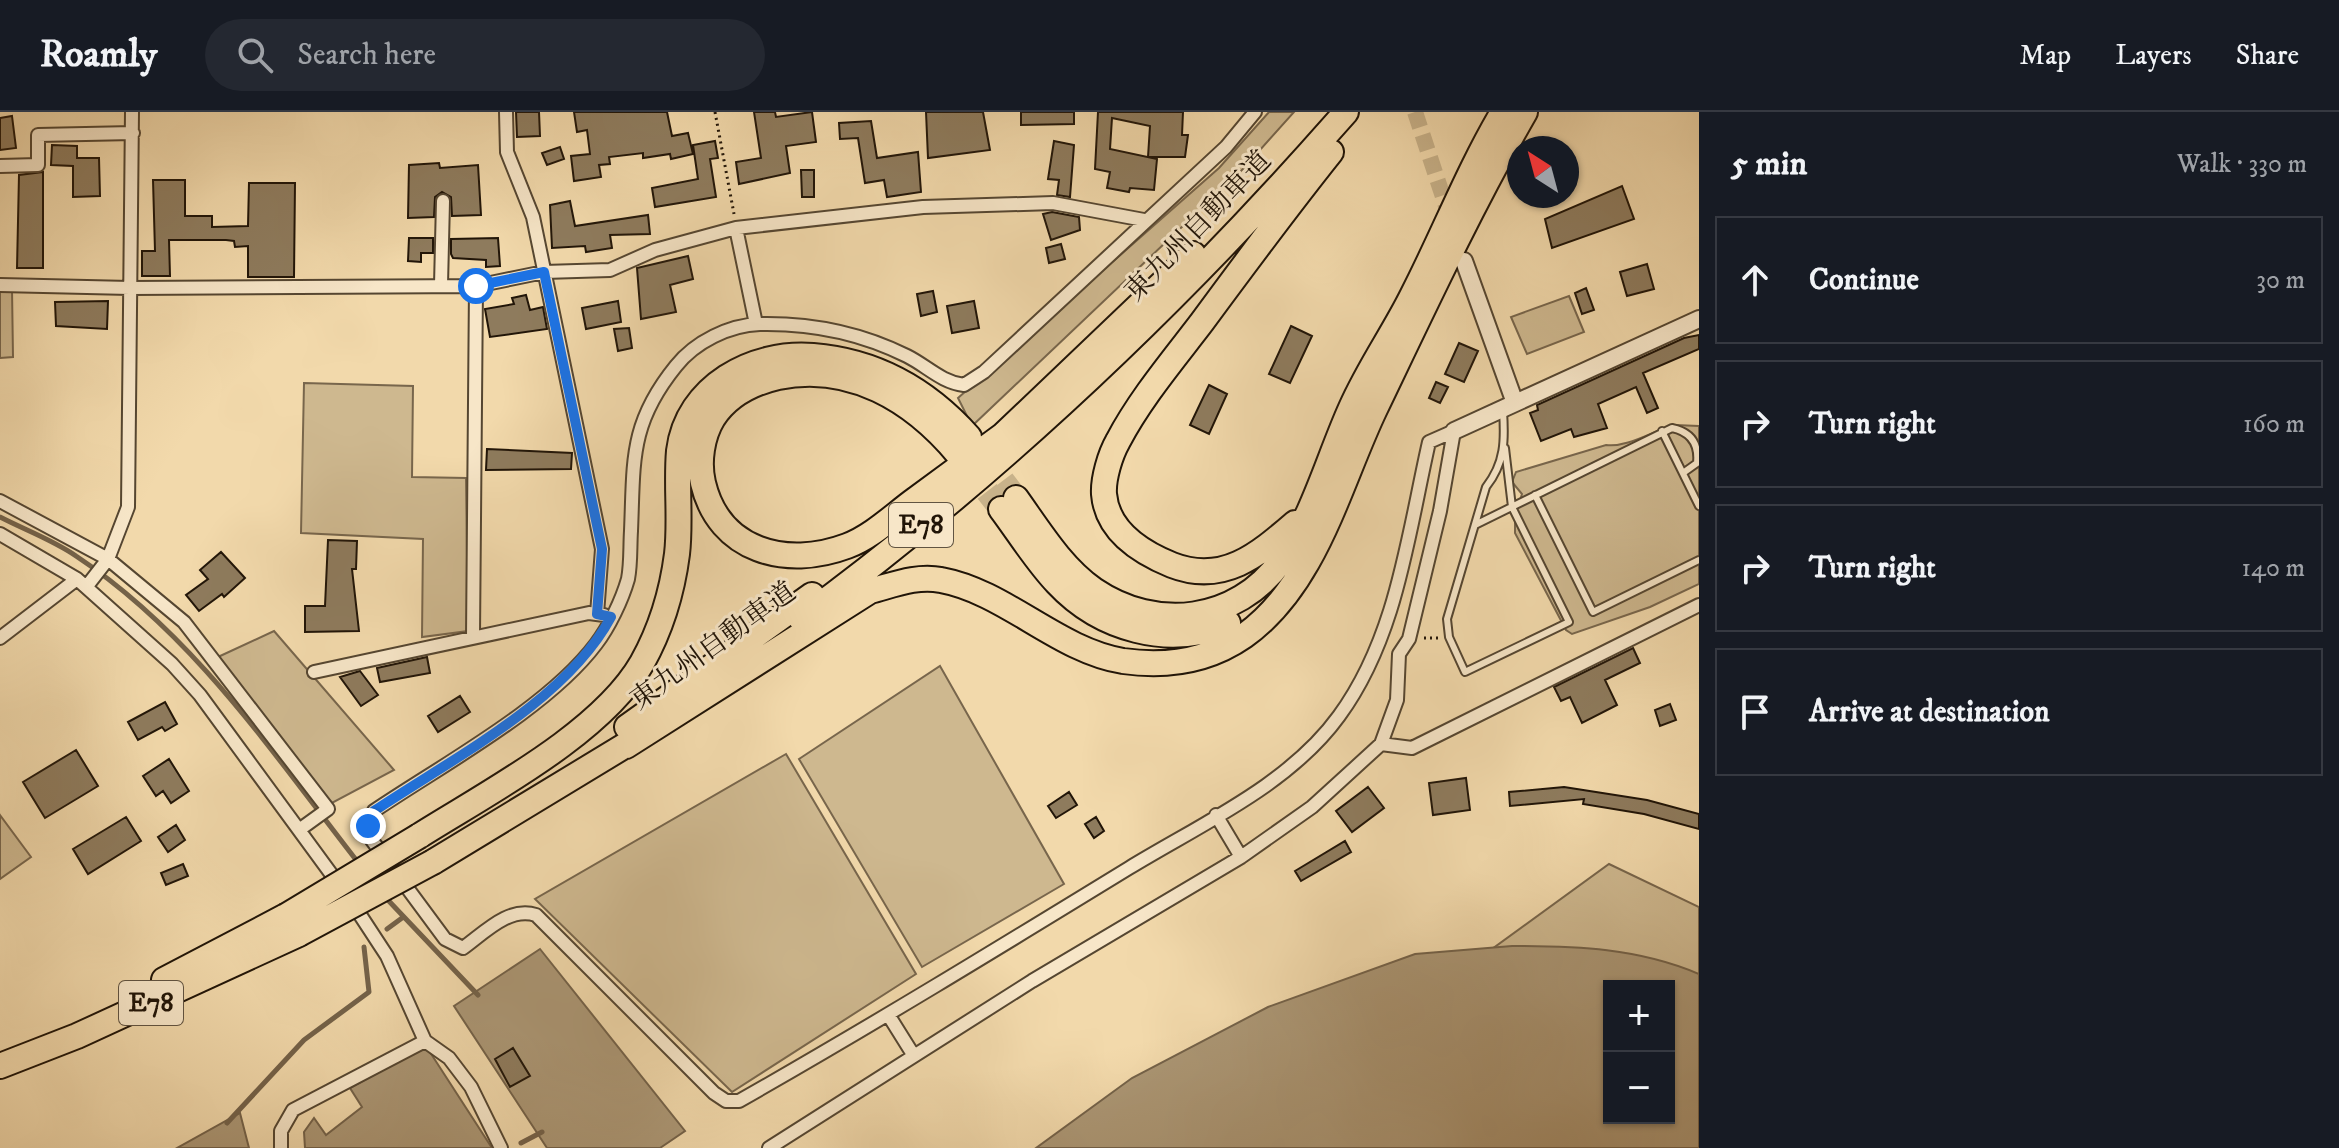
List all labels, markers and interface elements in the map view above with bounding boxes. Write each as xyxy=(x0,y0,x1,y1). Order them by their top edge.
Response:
search box xyxy=(205,19,765,91)
text: Roamly xyxy=(40,31,157,79)
icon: search xyxy=(233,33,277,77)
text: Search here xyxy=(297,37,436,74)
text: Map xyxy=(2020,38,2071,73)
text: Layers xyxy=(2115,38,2192,73)
text: Share xyxy=(2236,38,2299,73)
north arrow xyxy=(1507,136,1579,208)
street label: 東九州自動車道 xyxy=(1117,143,1279,309)
text: 5 min xyxy=(1731,143,1807,185)
text: Walk · 330 m xyxy=(2177,148,2307,181)
icon: ahead xyxy=(1733,258,1777,302)
text: Continue xyxy=(1809,262,1919,299)
text: 30 m xyxy=(2256,264,2305,297)
route start xyxy=(458,268,494,304)
icon: right xyxy=(1733,402,1777,446)
text: Turn right xyxy=(1809,406,1936,443)
text: 160 m xyxy=(2243,408,2305,441)
road number: E78 xyxy=(889,503,953,547)
icon: right xyxy=(1733,546,1777,590)
text: Turn right xyxy=(1809,550,1936,587)
text: 140 m xyxy=(2241,552,2305,585)
street label: 東九州自動車道 xyxy=(623,574,803,718)
icon: arrive xyxy=(1733,690,1777,734)
text: Arrive at destination xyxy=(1809,694,2050,731)
route end xyxy=(350,808,386,844)
map controls xyxy=(1603,980,1675,1124)
button: + xyxy=(1603,980,1675,1052)
road number: E78 xyxy=(119,981,183,1025)
button: − xyxy=(1603,1052,1675,1124)

